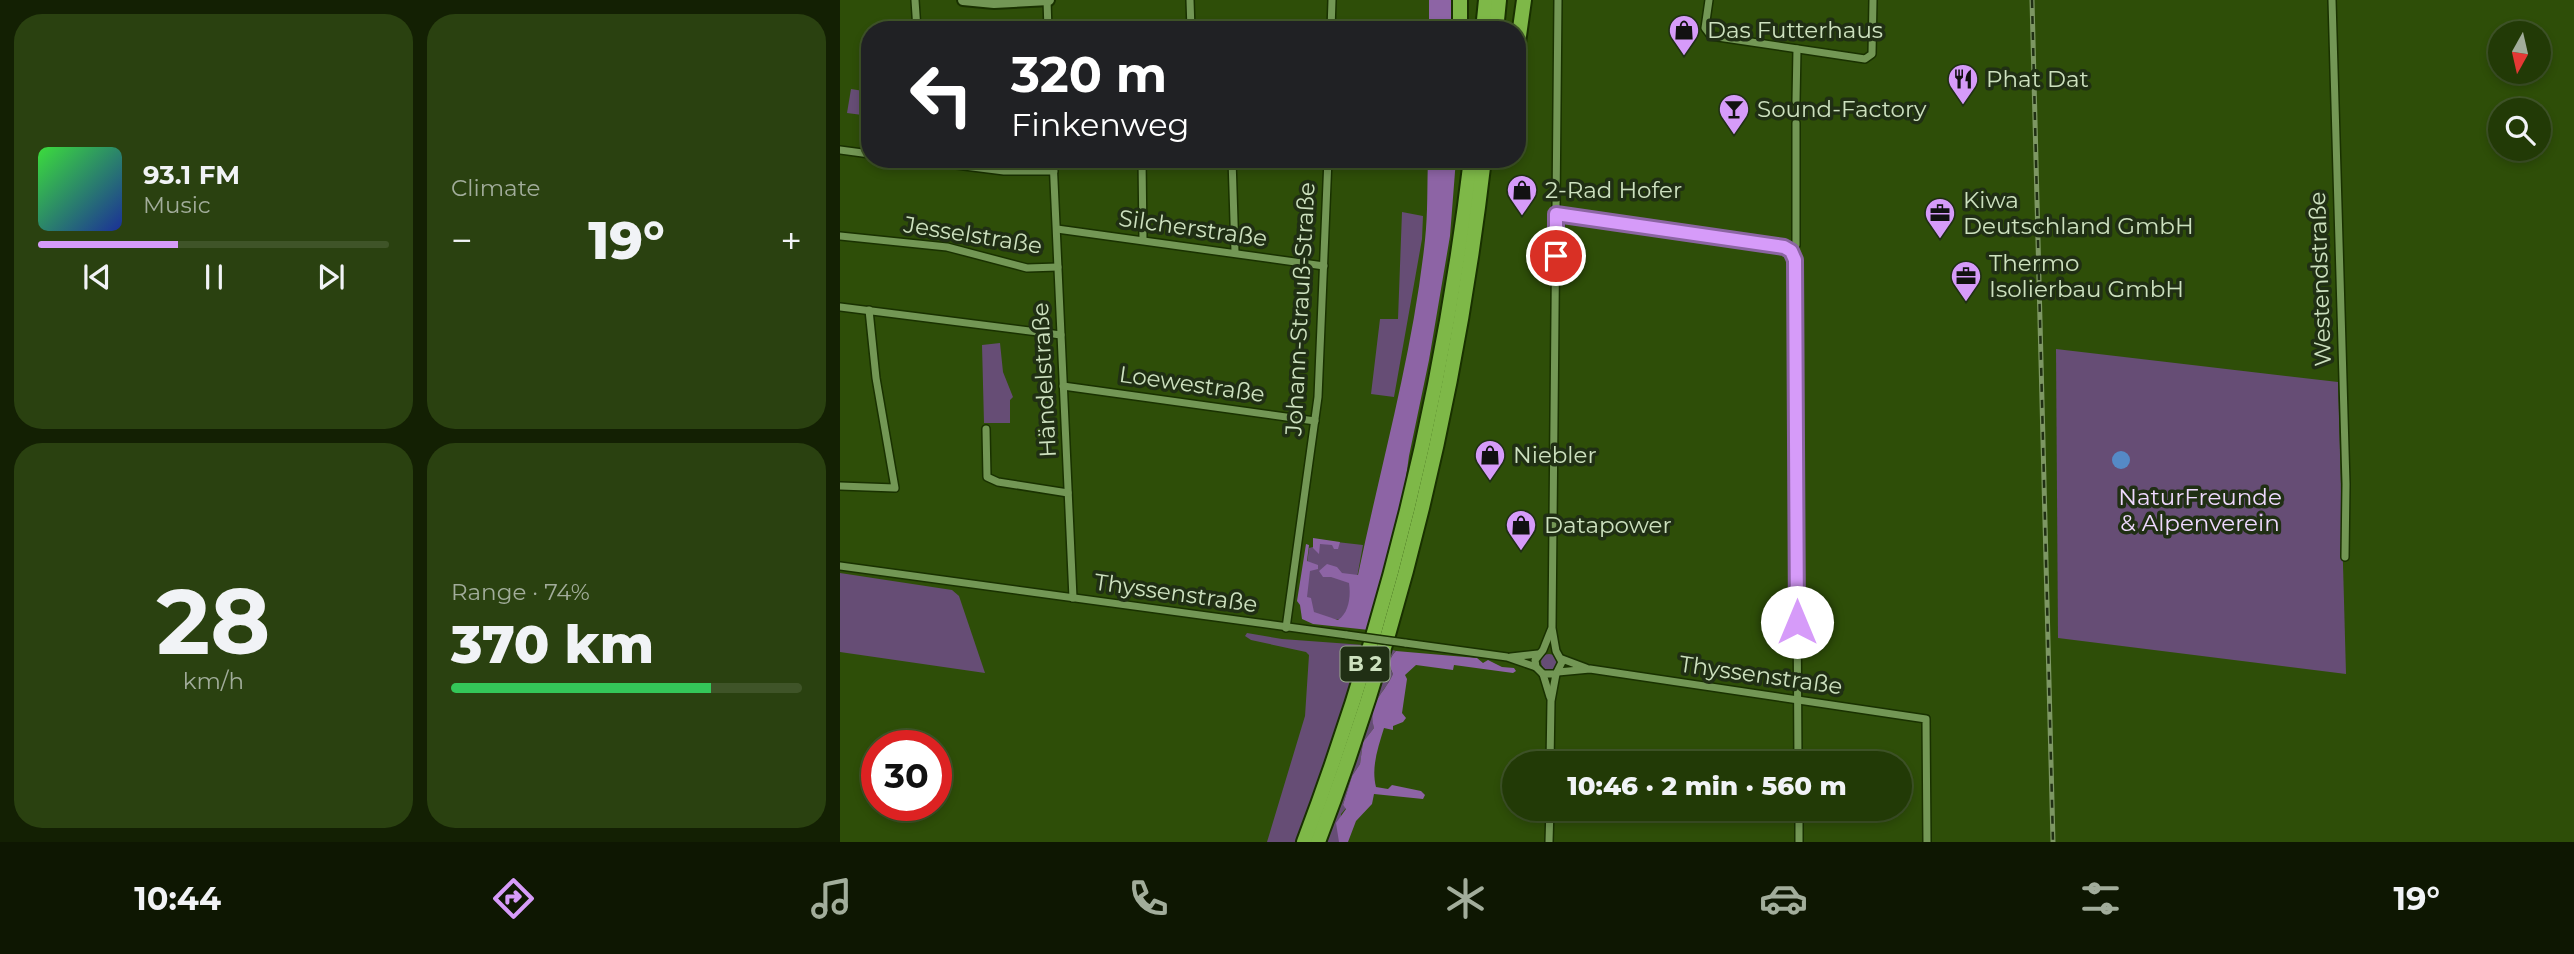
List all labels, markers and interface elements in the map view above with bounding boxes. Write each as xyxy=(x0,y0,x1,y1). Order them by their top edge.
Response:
shop icon: Das Futterhaus xyxy=(1667,13,1701,57)
place label: Das Futterhaus xyxy=(1707,16,1883,44)
north arrow xyxy=(2488,21,2552,84)
map controls xyxy=(2488,21,2551,161)
text: 320 m xyxy=(1011,45,1167,104)
icon: left xyxy=(896,49,987,140)
restaurant icon: Phat Dat xyxy=(1946,62,1980,106)
place label: Phat Dat xyxy=(1986,65,2089,93)
bar icon: Sound-Factory xyxy=(1717,92,1751,136)
place label: Sound-Factory xyxy=(1757,95,1927,123)
button: search xyxy=(2488,98,2551,161)
text: Finkenweg xyxy=(1011,105,1190,144)
text: 93.1 FM xyxy=(143,159,240,191)
shop icon: 2-Rad Hofer xyxy=(1505,173,1539,217)
text: Climate xyxy=(451,174,540,202)
place label: 2-Rad Hofer xyxy=(1545,176,1682,204)
street label: Johann-Strauß-Straße xyxy=(1279,181,1321,438)
place label: Kiwa Deutschland GmbH xyxy=(1963,186,2194,240)
text: Music xyxy=(143,191,211,219)
street label: Westendstraße xyxy=(2303,191,2337,367)
office icon: Kiwa Deutschland GmbH xyxy=(1923,196,1957,240)
street label: Silcherstraße xyxy=(1117,204,1269,252)
text: 19° xyxy=(588,209,665,272)
street label: Jesselstraße xyxy=(901,210,1044,260)
text: − xyxy=(451,217,473,264)
text: + xyxy=(780,217,802,264)
pin xyxy=(1526,226,1586,286)
icon: arrive xyxy=(1537,237,1575,275)
place label: Thermo Isolierbau GmbH xyxy=(1989,249,2184,303)
icon: previous xyxy=(78,258,116,296)
icon: pause xyxy=(195,258,233,296)
icon: next xyxy=(312,258,350,296)
office icon: Thermo Isolierbau GmbH xyxy=(1949,259,1983,303)
street label: Händelstraße xyxy=(1026,302,1062,458)
street label: Loewestraße xyxy=(1117,360,1267,408)
shop icon: Niebler xyxy=(1473,438,1507,482)
place label: Niebler xyxy=(1513,441,1597,469)
park label: NaturFreunde & Alpenverein xyxy=(2118,483,2282,537)
shop icon: Datapower xyxy=(1504,508,1538,552)
place label: Datapower xyxy=(1544,511,1672,539)
text: 28 xyxy=(157,566,270,677)
street label: Thyssenstraße xyxy=(1093,568,1259,618)
text: Range · 74% xyxy=(451,578,590,606)
position arrow xyxy=(1760,585,1834,659)
text: 370 km xyxy=(451,613,654,676)
road number: B 2 xyxy=(1340,646,1390,682)
street label: Thyssenstraße xyxy=(1678,650,1844,700)
text: km/h xyxy=(183,667,244,695)
speed limit sign: 30 xyxy=(861,730,952,821)
text: 10:46 · 2 min · 560 m xyxy=(1567,770,1847,802)
icon: directions xyxy=(489,874,538,923)
icon: music xyxy=(807,874,856,923)
icon: phone xyxy=(1124,874,1173,923)
icon: climate xyxy=(1441,874,1490,923)
icon: car xyxy=(1759,874,1808,923)
icon: filters xyxy=(2076,874,2125,923)
text: 10:44 xyxy=(134,879,221,918)
text: 19° xyxy=(2393,879,2440,918)

